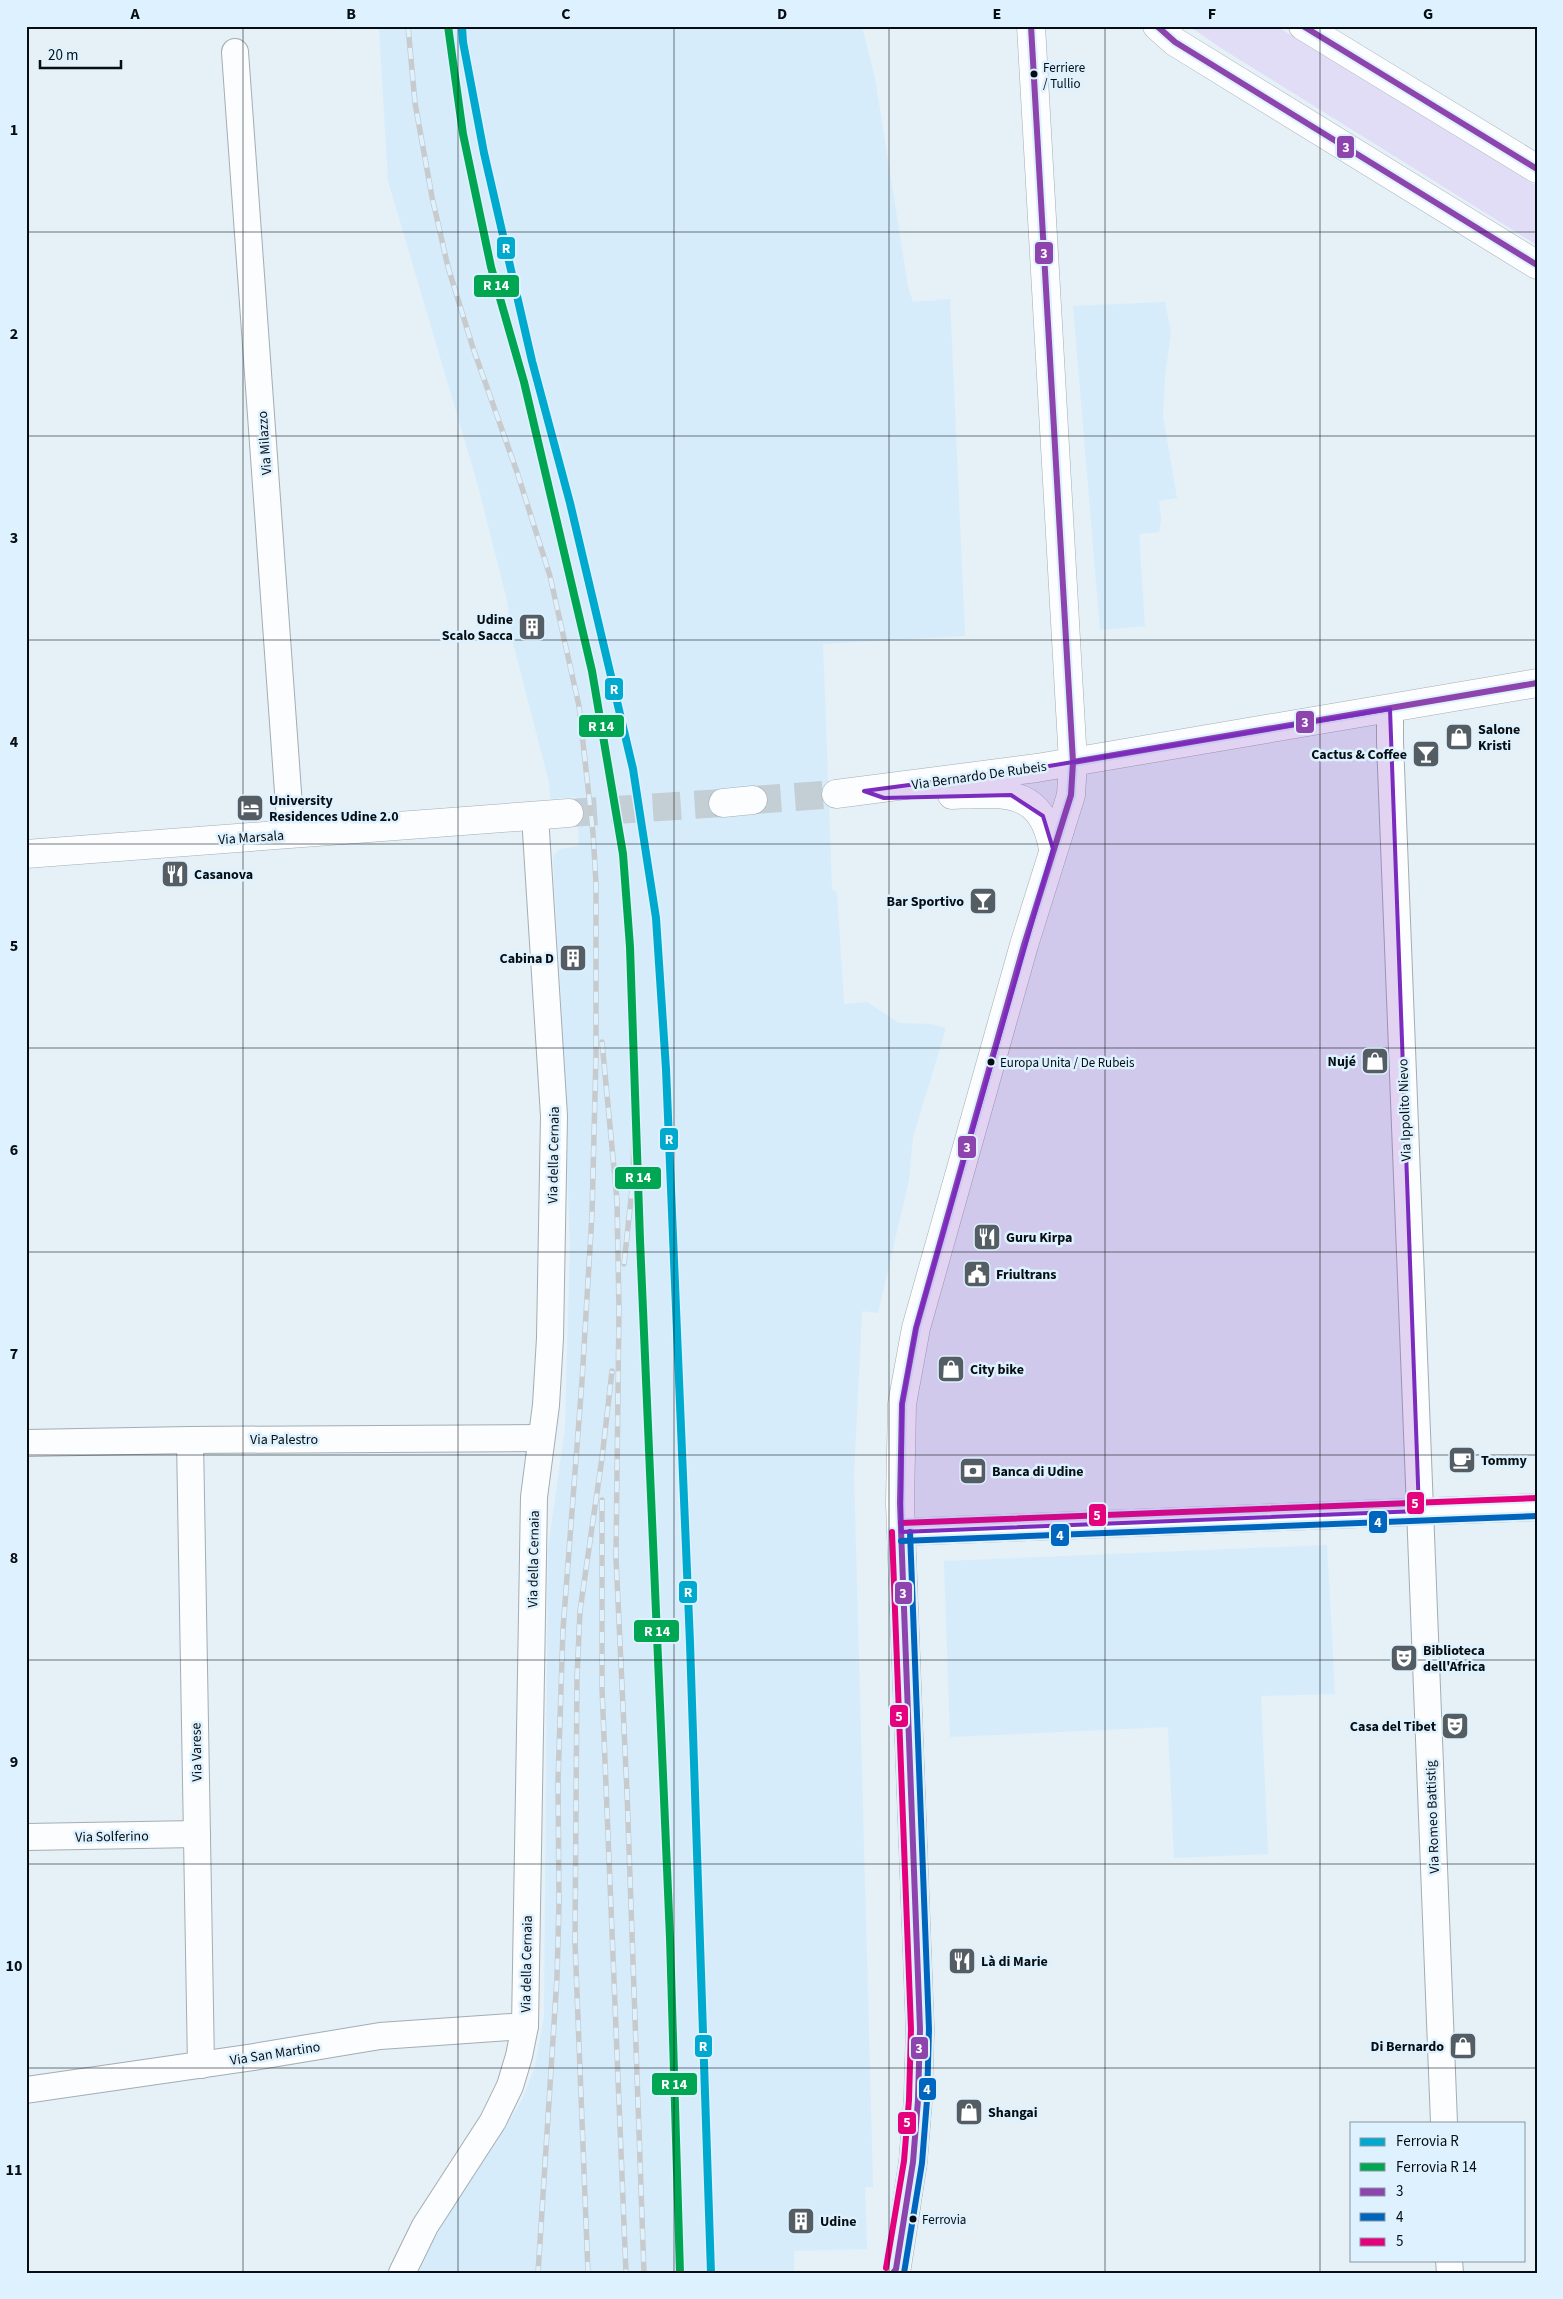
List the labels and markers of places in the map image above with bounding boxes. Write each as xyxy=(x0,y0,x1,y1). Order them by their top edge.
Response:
place label: Ferriere / Tullio xyxy=(1043,59,1085,93)
marker: Ferriere / Tullio xyxy=(1029,69,1039,79)
place label: Udine Scalo Sacca xyxy=(442,610,513,646)
building icon: Udine Scalo Sacca xyxy=(517,612,547,642)
place label: Salone Kristi xyxy=(1478,720,1520,756)
shop icon: Salone Kristi xyxy=(1444,722,1474,752)
bar icon: Cactus & Coffee xyxy=(1411,739,1441,769)
place label: Cactus & Coffee xyxy=(1311,745,1407,765)
place label: University Residences Udine 2.0 xyxy=(269,791,399,827)
hotel icon: University Residences Udine 2.0 xyxy=(235,793,265,823)
restaurant icon: Casanova xyxy=(160,859,190,889)
place label: Casanova xyxy=(194,865,253,885)
bar icon: Bar Sportivo xyxy=(968,886,998,916)
place label: Bar Sportivo xyxy=(886,892,964,912)
building icon: Cabina D xyxy=(558,943,588,973)
place label: Cabina D xyxy=(500,949,554,969)
shop icon: Nujé xyxy=(1360,1046,1390,1076)
place label: Nujé xyxy=(1328,1052,1356,1072)
place label: Europa Unita / De Rubeis xyxy=(1000,1054,1135,1072)
marker: Europa Unita / De Rubeis xyxy=(986,1057,996,1067)
restaurant icon: Guru Kirpa xyxy=(972,1222,1002,1252)
place label: Guru Kirpa xyxy=(1006,1228,1073,1248)
public building icon: Friultrans xyxy=(962,1259,992,1289)
place label: Friultrans xyxy=(996,1265,1057,1285)
shop icon: City bike xyxy=(936,1354,966,1384)
place label: City bike xyxy=(970,1360,1024,1380)
cafe icon: Tommy xyxy=(1447,1445,1477,1475)
place label: Tommy xyxy=(1481,1451,1527,1471)
bank icon: Banca di Udine xyxy=(958,1456,988,1486)
place label: Banca di Udine xyxy=(992,1462,1084,1482)
place label: Biblioteca dell'Africa xyxy=(1423,1641,1485,1677)
theatre icon: Biblioteca dell'Africa xyxy=(1389,1643,1419,1673)
theatre icon: Casa del Tibet xyxy=(1440,1711,1470,1741)
place label: Casa del Tibet xyxy=(1350,1717,1437,1737)
restaurant icon: Là di Marie xyxy=(947,1946,977,1976)
place label: Là di Marie xyxy=(981,1952,1048,1972)
shop icon: Di Bernardo xyxy=(1448,2031,1478,2061)
place label: Di Bernardo xyxy=(1371,2037,1444,2057)
shop icon: Shangai xyxy=(954,2097,984,2127)
place label: Shangai xyxy=(988,2103,1038,2123)
building icon: Udine xyxy=(786,2206,816,2236)
place label: Ferrovia xyxy=(922,2211,966,2229)
place label: Udine xyxy=(820,2212,856,2232)
marker: Ferrovia xyxy=(908,2214,918,2224)

